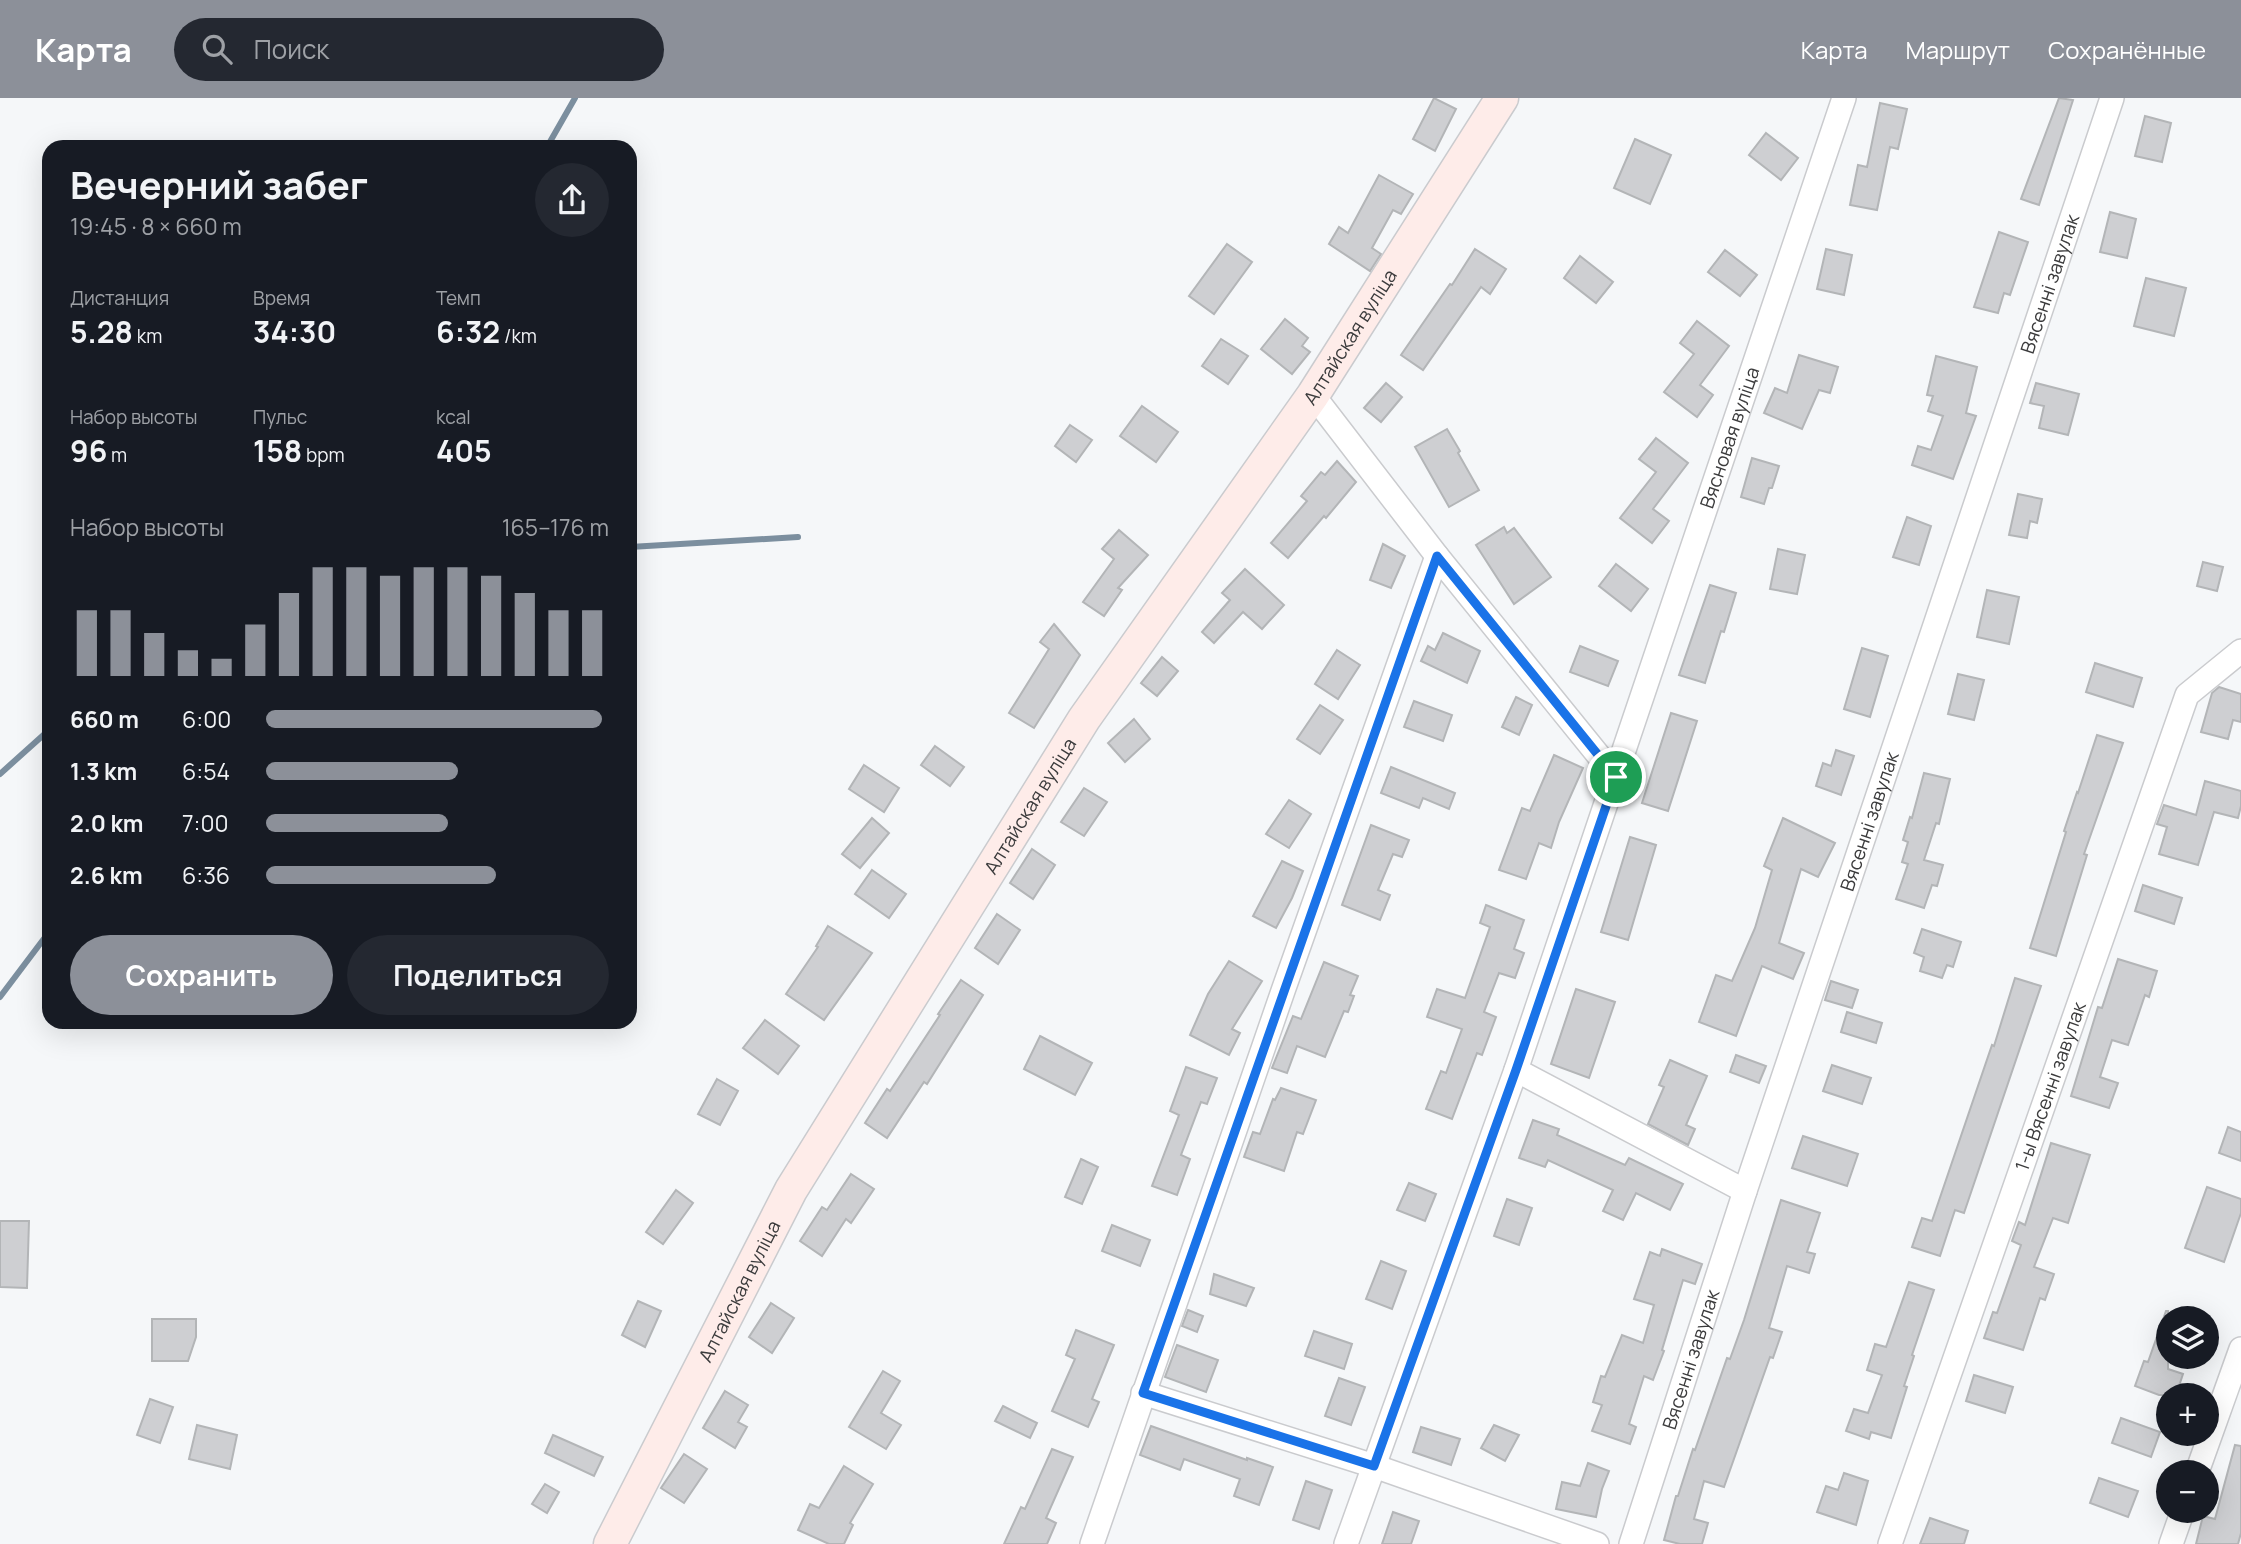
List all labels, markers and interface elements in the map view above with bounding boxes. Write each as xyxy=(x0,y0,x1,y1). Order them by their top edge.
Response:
search box xyxy=(174,18,664,81)
text: Карта xyxy=(35,27,132,72)
icon: search xyxy=(198,30,236,68)
text: Поиск xyxy=(254,31,329,67)
text: Карта xyxy=(1801,33,1868,66)
text: Маршрут xyxy=(1906,33,2010,66)
text: Сохранённые xyxy=(2048,33,2206,66)
text: Вечерний забег xyxy=(70,158,368,210)
button: share xyxy=(535,163,609,237)
text: 19:45 · 8 × 660 m xyxy=(70,210,242,242)
street label: Вясенні завулак xyxy=(2014,210,2085,357)
street label: Алтайская вуліца xyxy=(1297,264,1403,410)
text: Дистанция xyxy=(70,285,169,311)
text: Время xyxy=(253,285,310,311)
text: Темп xyxy=(436,285,481,311)
text: 5.28 xyxy=(70,311,133,352)
text: 34:30 xyxy=(253,311,336,352)
text: 6:32 xyxy=(436,311,500,352)
text: km xyxy=(133,323,162,349)
text: /km xyxy=(500,323,537,349)
street label: Вясновая вуліца xyxy=(1693,363,1765,512)
text: Набор высоты xyxy=(70,404,197,430)
text: Пульс xyxy=(253,404,307,430)
text: kcal xyxy=(436,404,471,430)
text: 96 xyxy=(70,430,107,471)
text: 158 xyxy=(253,430,302,471)
text: 405 xyxy=(436,430,492,471)
text: m xyxy=(107,442,127,468)
text: bpm xyxy=(302,442,345,468)
text: Набор высоты xyxy=(70,511,224,543)
text: 165–176 m xyxy=(502,511,609,543)
text: 660 m xyxy=(70,703,139,735)
text: 6:00 xyxy=(182,703,231,735)
street label: Алтайская вуліца xyxy=(978,733,1082,879)
pin xyxy=(1586,747,1646,807)
street label: Вясенні завулак xyxy=(1834,748,1905,894)
text: 1.3 km xyxy=(70,755,137,787)
text: 6:54 xyxy=(182,755,230,787)
icon: arrive xyxy=(1597,758,1635,796)
text: 2.0 km xyxy=(70,807,143,839)
text: 7:00 xyxy=(182,807,228,839)
text: 2.6 km xyxy=(70,859,143,891)
text: 6:36 xyxy=(182,859,230,891)
button: Сохранить xyxy=(70,935,333,1015)
button: Поделиться xyxy=(347,935,609,1015)
street label: 1-ы Вясенні завулак xyxy=(2009,998,2092,1174)
street label: Алтайская вуліца xyxy=(692,1216,786,1366)
street label: Вясенні завулак xyxy=(1656,1286,1726,1433)
map controls xyxy=(2156,1306,2219,1523)
button: layers xyxy=(2156,1306,2219,1369)
button: + xyxy=(2156,1383,2219,1446)
button: − xyxy=(2156,1460,2219,1523)

